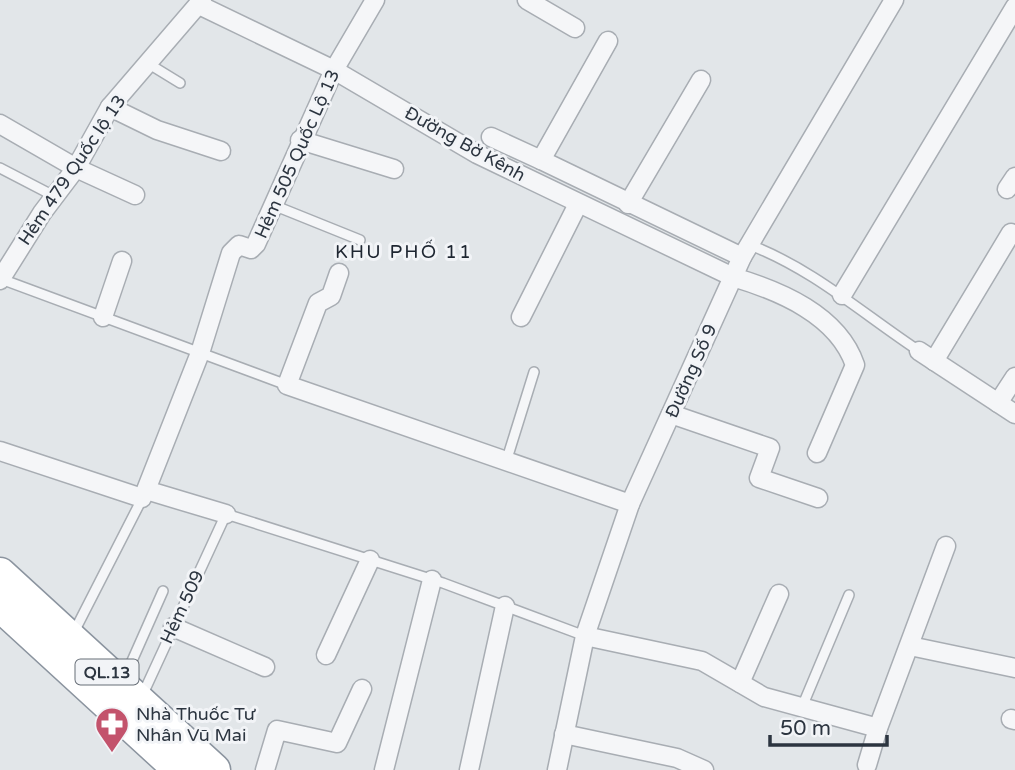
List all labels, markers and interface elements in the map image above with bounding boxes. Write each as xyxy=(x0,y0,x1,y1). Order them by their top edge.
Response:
street label: Hẻm 505 Quốc Lộ 13 xyxy=(250,66,344,242)
street label: Hẻm 479 Quốc lộ 13 xyxy=(13,91,131,249)
street label: Đường Bờ Kênh xyxy=(401,102,529,186)
district label: KHU PHỐ 11 xyxy=(335,239,473,263)
street label: Đường Số 9 xyxy=(660,321,722,421)
street label: Hẻm 509 xyxy=(155,567,209,647)
road number: QL.13 xyxy=(76,660,138,684)
place label: Nhà Thuốc Tư Nhân Vū Mai xyxy=(136,703,257,746)
scale bar xyxy=(770,704,887,748)
pharmacy icon: Nhà Thuốc Tư Nhân Vū Mai xyxy=(93,705,131,754)
text: 50 m xyxy=(780,716,831,741)

